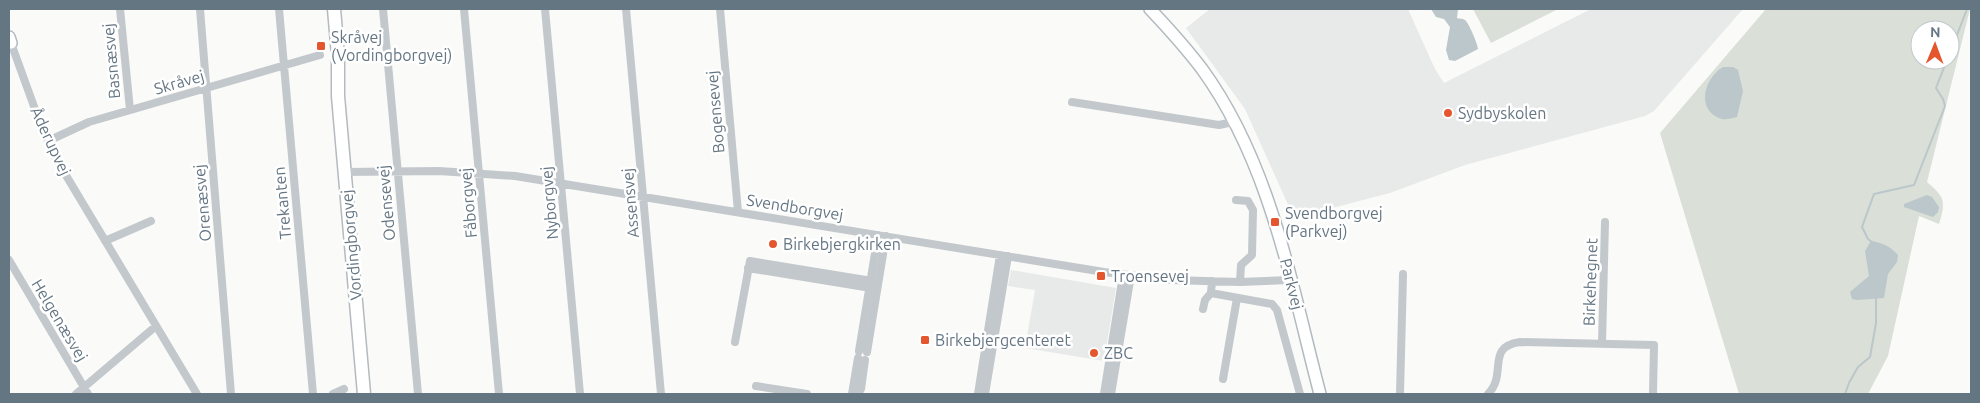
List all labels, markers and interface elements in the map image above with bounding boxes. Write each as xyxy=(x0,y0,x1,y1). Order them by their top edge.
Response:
north arrow xyxy=(1910,20,1960,70)
street label: Basnæsvej xyxy=(99,23,123,99)
text: N xyxy=(1930,24,1941,40)
place label: Skråvej (Vordingborgvej) xyxy=(331,28,452,65)
marker: Skråvej (Vordingborgvej) xyxy=(315,40,327,52)
street label: Skråvej xyxy=(152,66,206,98)
street label: Bogensevej xyxy=(702,70,728,154)
street label: Åderupvej xyxy=(27,104,75,178)
place label: Sydbyskolen xyxy=(1458,104,1546,122)
marker: Sydbyskolen xyxy=(1442,107,1454,119)
street label: Orenæsvej xyxy=(190,164,214,242)
street label: Odensevej xyxy=(374,164,398,242)
street label: Trekanten xyxy=(270,166,294,240)
street label: Nyborgvej xyxy=(537,166,561,240)
street label: Fåborgvej xyxy=(456,167,480,239)
street label: Assensvej xyxy=(618,167,642,239)
street label: Vordingborgvej xyxy=(337,189,365,301)
street label: Svendborgvej xyxy=(745,190,845,224)
place label: Svendborgvej (Parkvej) xyxy=(1285,204,1383,241)
marker: Svendborgvej (Parkvej) xyxy=(1269,216,1281,228)
place label: Birkebjergkirken xyxy=(783,235,901,253)
street label: Birkehegnet xyxy=(1579,237,1601,326)
marker: Birkebjergkirken xyxy=(767,238,779,250)
street label: Parkvej xyxy=(1277,256,1307,312)
place label: Troensevej xyxy=(1111,267,1189,285)
marker: Troensevej xyxy=(1095,270,1107,282)
street label: Helgenæsvej xyxy=(28,276,92,364)
place label: Birkebjergcenteret xyxy=(935,331,1071,349)
marker: Birkebjergcenteret xyxy=(919,334,931,346)
place label: ZBC xyxy=(1104,344,1133,362)
marker: ZBC xyxy=(1088,347,1100,359)

